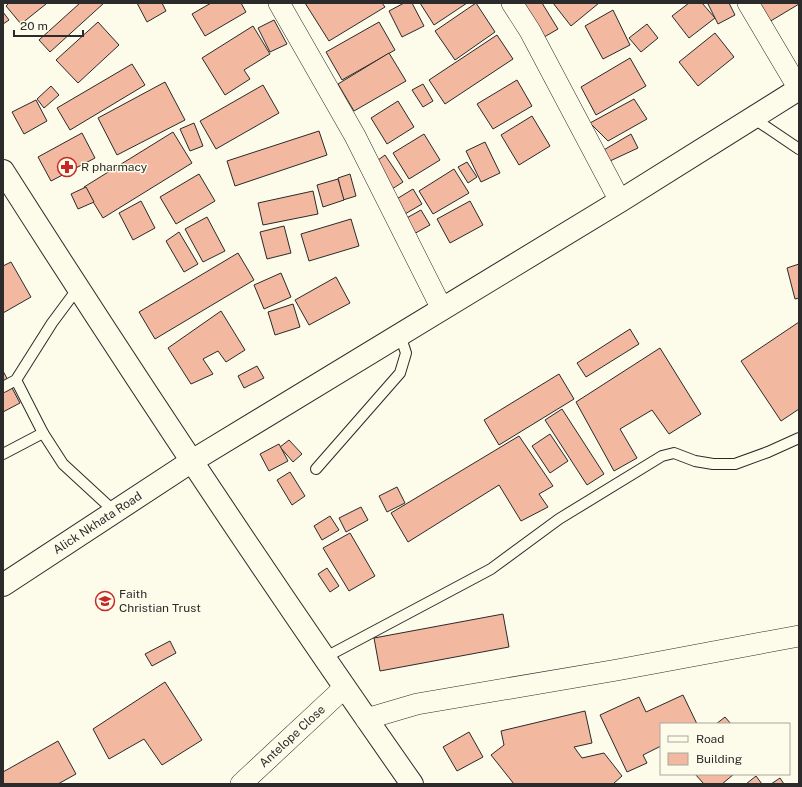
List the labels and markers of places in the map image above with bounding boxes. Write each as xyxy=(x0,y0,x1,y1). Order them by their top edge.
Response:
pharmacy icon: R pharmacy xyxy=(56,156,78,178)
place label: R pharmacy xyxy=(81,160,148,174)
place label: Faith Christian Trust xyxy=(119,587,201,615)
school or university icon: Faith Christian Trust xyxy=(94,590,116,612)

